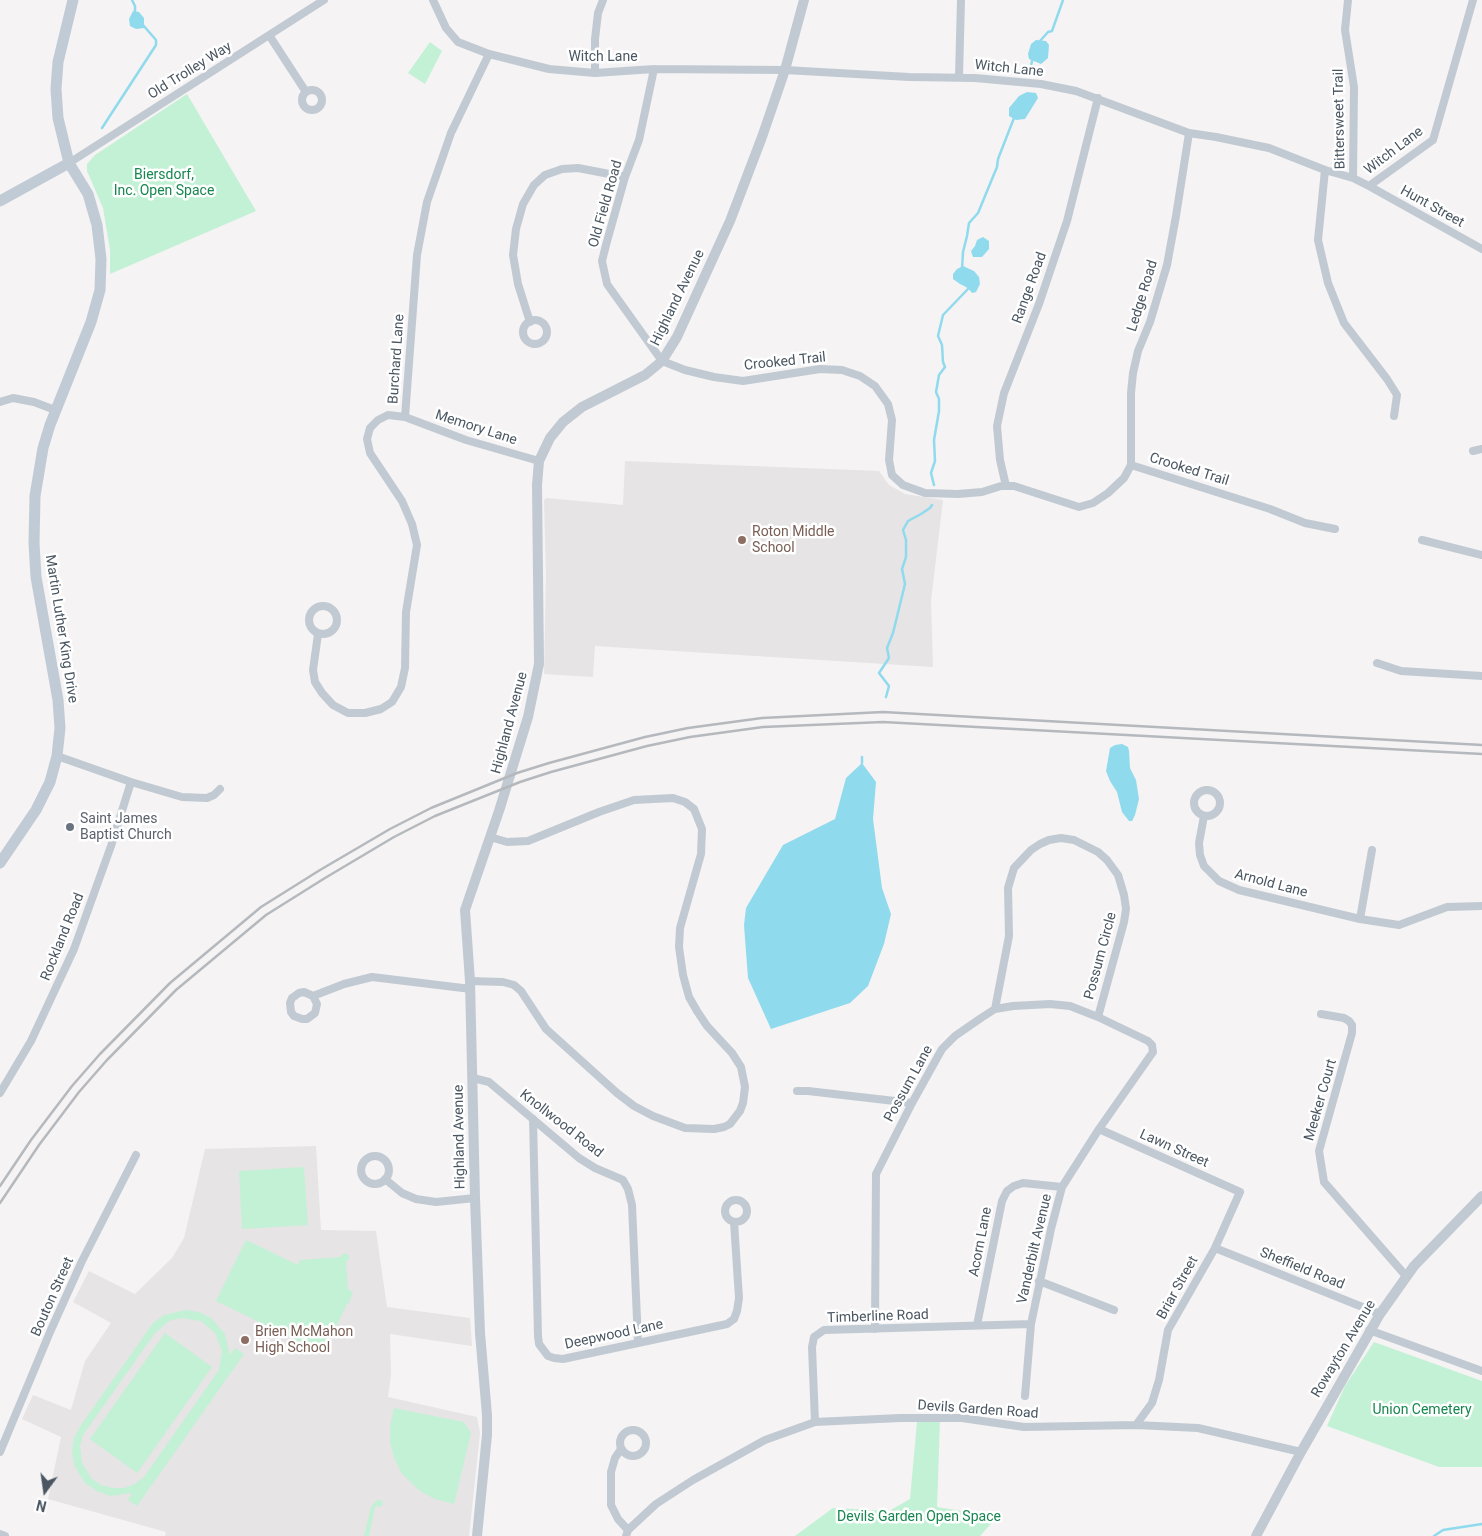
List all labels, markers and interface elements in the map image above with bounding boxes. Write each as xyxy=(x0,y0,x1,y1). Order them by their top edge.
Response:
street label: Old Trolley Way xyxy=(145,39,235,103)
street label: Witch Lane xyxy=(568,49,638,65)
street label: Witch Lane xyxy=(974,57,1044,81)
street label: Bittersweet Trail xyxy=(1331,68,1349,170)
street label: Witch Lane xyxy=(1361,123,1427,179)
street label: Old Field Road xyxy=(586,158,626,250)
park label: Biersdorf, Inc. Open Space xyxy=(114,167,214,200)
street label: Hunt Street xyxy=(1397,183,1467,231)
street label: Highland Avenue xyxy=(647,247,709,349)
street label: Range Road xyxy=(1009,250,1051,326)
street label: Ledge Road xyxy=(1124,258,1162,334)
street label: Burchard Lane xyxy=(385,314,409,404)
street label: Crooked Trail xyxy=(743,349,827,375)
street label: Memory Lane xyxy=(433,407,519,449)
street label: Crooked Trail xyxy=(1147,450,1231,490)
place label: Roton Middle School xyxy=(752,524,834,556)
marker: Roton Middle School xyxy=(736,534,748,546)
street label: Martin Luther King Drive xyxy=(41,554,81,704)
street label: Highland Avenue xyxy=(488,670,532,776)
place label: Saint James Baptist Church xyxy=(80,811,172,844)
marker: Saint James Baptist Church xyxy=(64,821,76,833)
street label: Arnold Lane xyxy=(1233,866,1309,902)
street label: Rockland Road xyxy=(38,891,88,983)
street label: Possum Circle xyxy=(1081,910,1121,1002)
street label: Possum Lane xyxy=(881,1043,937,1125)
street label: Meeker Court xyxy=(1301,1057,1341,1143)
street label: Highland Avenue xyxy=(451,1084,469,1190)
street label: Knollwood Road xyxy=(516,1086,606,1162)
street label: Lawn Street xyxy=(1137,1126,1211,1172)
street label: Vanderbilt Avenue xyxy=(1014,1192,1056,1306)
street label: Acorn Lane xyxy=(966,1206,996,1278)
street label: Sheffield Road xyxy=(1257,1244,1347,1294)
street label: Briar Street xyxy=(1154,1253,1202,1323)
street label: Bouton Street xyxy=(28,1255,78,1339)
street label: Rowayton Avenue xyxy=(1308,1297,1380,1401)
street label: Timberline Road xyxy=(827,1307,929,1327)
street label: Deepwood Lane xyxy=(563,1316,665,1354)
place label: Brien McMahon High School xyxy=(255,1324,353,1356)
marker: Brien McMahon High School xyxy=(239,1334,251,1346)
street label: Devils Garden Road xyxy=(917,1397,1039,1423)
park label: Union Cemetery xyxy=(1372,1402,1472,1418)
north arrow xyxy=(20,1466,70,1516)
text: N xyxy=(35,1497,48,1515)
park label: Devils Garden Open Space xyxy=(837,1509,1001,1525)

